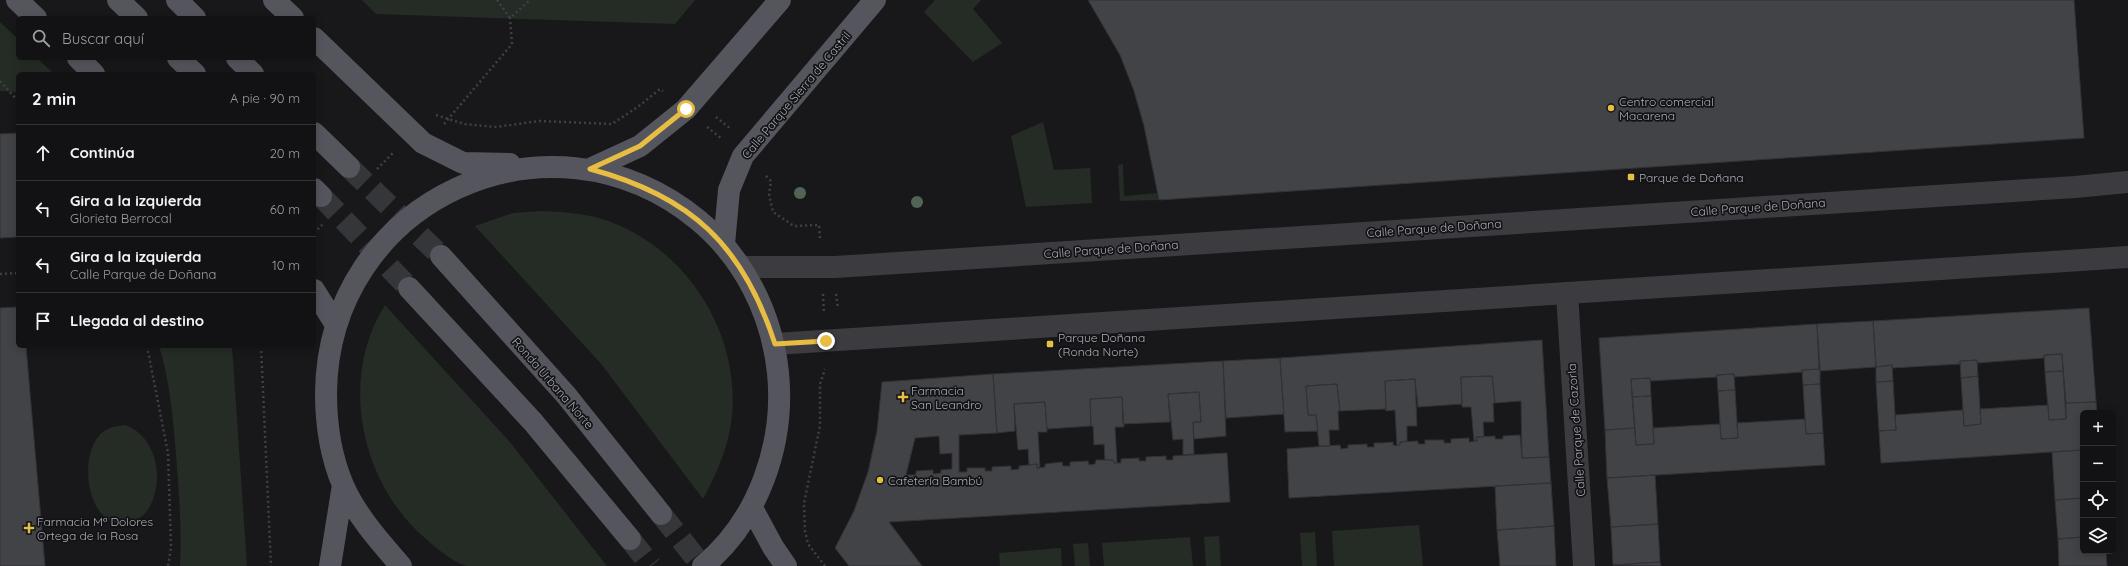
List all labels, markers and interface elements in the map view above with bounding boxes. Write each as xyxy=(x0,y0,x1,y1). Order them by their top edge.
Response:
search box xyxy=(16,16,316,60)
icon: search xyxy=(30,27,52,49)
street label: Calle Parque Sierra de Castril xyxy=(738,28,854,162)
text: Buscar aquí xyxy=(62,29,144,48)
text: 2 min xyxy=(32,88,76,109)
text: A pie · 90 m xyxy=(230,90,300,106)
place label: Centro comercial Macarena xyxy=(1619,94,1714,123)
route start xyxy=(677,100,695,118)
marker: Centro comercial Macarena xyxy=(1606,103,1616,113)
icon: ahead xyxy=(32,142,54,164)
text: Continúa xyxy=(70,143,135,162)
text: 20 m xyxy=(270,145,300,161)
place label: Parque de Doñana xyxy=(1639,170,1744,185)
marker: Parque de Doñana xyxy=(1626,172,1636,182)
text: Gira a la izquierda xyxy=(70,191,202,210)
street label: Calle Parque de Doñana xyxy=(1690,195,1826,219)
icon: left xyxy=(32,198,54,220)
text: 60 m xyxy=(270,201,300,217)
text: Glorieta Berrocal xyxy=(70,210,172,226)
street label: Calle Parque de Doñana xyxy=(1366,216,1502,240)
street label: Calle Parque de Doñana xyxy=(1043,237,1179,261)
text: Gira a la izquierda xyxy=(70,247,202,266)
icon: left xyxy=(32,254,54,276)
text: 10 m xyxy=(272,257,300,273)
text: Calle Parque de Doñana xyxy=(70,266,216,282)
icon: arrive xyxy=(32,310,54,332)
text: Llegada al destino xyxy=(70,311,204,330)
place label: Parque Doñana (Ronda Norte) xyxy=(1058,330,1145,359)
route end xyxy=(817,332,835,350)
street label: Ronda Urbana Norte xyxy=(509,334,597,432)
marker: Parque Doñana (Ronda Norte) xyxy=(1045,339,1055,349)
street label: Calle Parque de Cazorla xyxy=(1564,363,1588,497)
place label: Farmacia San Leandro xyxy=(911,383,982,412)
marker: Farmacia San Leandro xyxy=(898,392,908,402)
map controls xyxy=(2080,410,2116,554)
button: + xyxy=(2080,410,2116,446)
button: − xyxy=(2080,446,2116,482)
place label: Cafetería Bambú xyxy=(888,473,982,488)
marker: Cafetería Bambú xyxy=(875,475,885,485)
button: locate xyxy=(2080,482,2116,518)
place label: Farmacia Mª Dolores Ortega de la Rosa xyxy=(37,514,153,543)
button: layers xyxy=(2080,518,2116,554)
marker: Farmacia Mª Dolores Ortega de la Rosa xyxy=(24,523,34,533)

